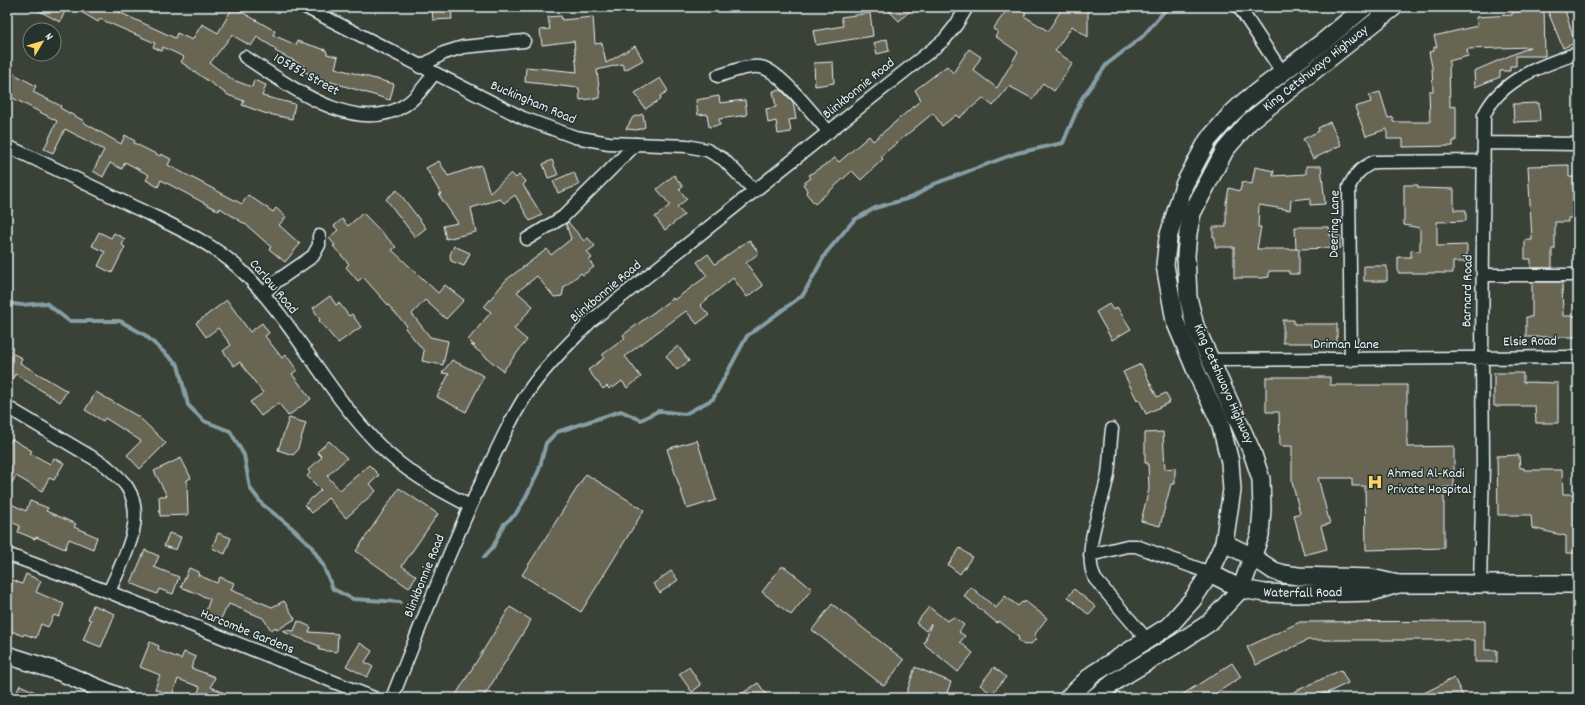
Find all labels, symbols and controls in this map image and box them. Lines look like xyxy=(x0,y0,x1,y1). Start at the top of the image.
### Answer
street label: King Cetshwayo Highway xyxy=(1259,21,1373,117)
north arrow xyxy=(22,22,62,62)
text: N xyxy=(40,30,57,45)
street label: 105852 Street xyxy=(269,49,343,101)
street label: Blinkbonnie Road xyxy=(818,54,900,124)
street label: Buckingham Road xyxy=(487,76,579,130)
street label: Deering Lane xyxy=(1324,190,1346,258)
street label: Carlow Road xyxy=(244,255,302,319)
street label: Barnard Road xyxy=(1457,255,1479,327)
street label: Blinkbonnie Road xyxy=(566,256,646,328)
street label: King Cetshwayo Highway xyxy=(1188,321,1259,448)
street label: Elsie Road xyxy=(1503,332,1557,352)
street label: Driman Lane xyxy=(1313,335,1379,355)
place label: Ahmed Al-Kadi Private Hospital xyxy=(1387,464,1472,500)
hospital icon: Ahmed Al-Kadi Private Hospital xyxy=(1366,473,1384,491)
street label: Blinkbonnie Road xyxy=(399,531,451,621)
street label: Waterfall Road xyxy=(1263,583,1342,604)
street label: Harcombe Gardens xyxy=(197,604,297,660)

